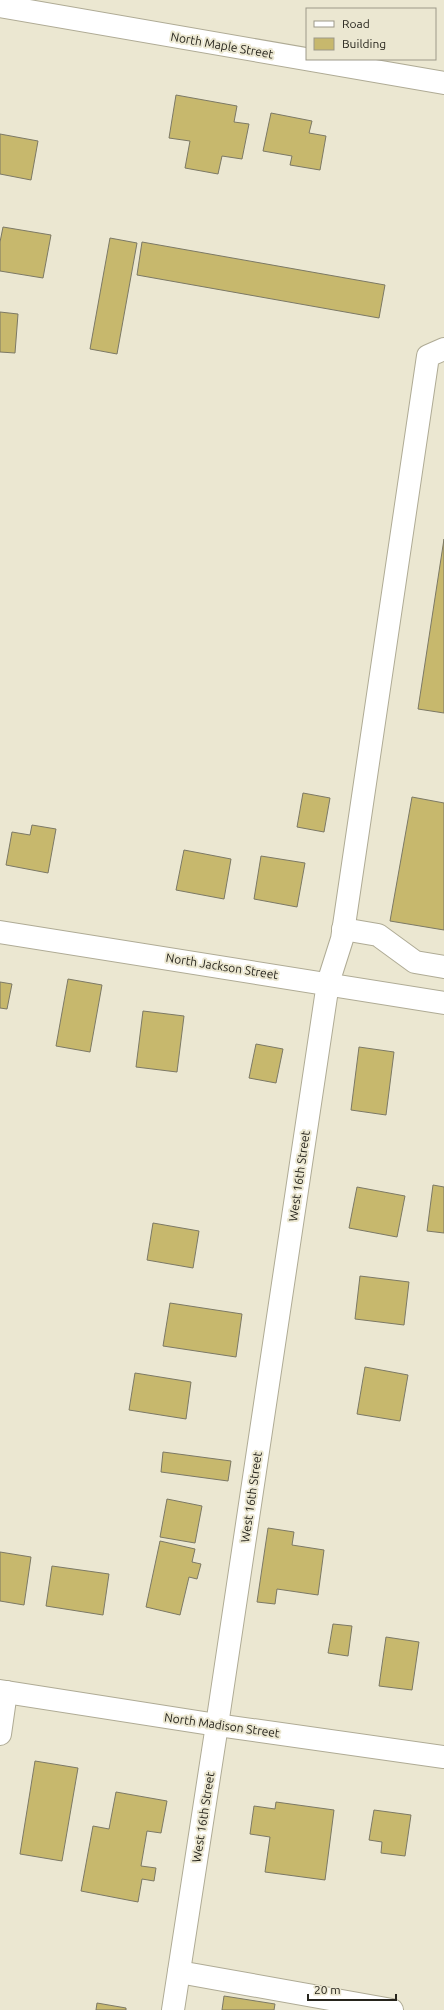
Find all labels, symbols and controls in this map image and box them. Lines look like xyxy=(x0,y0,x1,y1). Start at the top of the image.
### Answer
legend xyxy=(306,8,436,60)
text: Road xyxy=(342,17,370,30)
street label: North Maple Street xyxy=(170,30,275,60)
text: Building xyxy=(342,37,386,50)
street label: North Jackson Street xyxy=(165,951,279,981)
street label: West 16th Street xyxy=(286,1129,312,1222)
street label: West 16th Street xyxy=(238,1450,264,1543)
street label: North Madison Street xyxy=(163,1710,281,1740)
street label: West 16th Street xyxy=(189,1770,217,1863)
scale bar xyxy=(308,1976,396,2002)
text: 20 m xyxy=(314,1983,341,1996)

